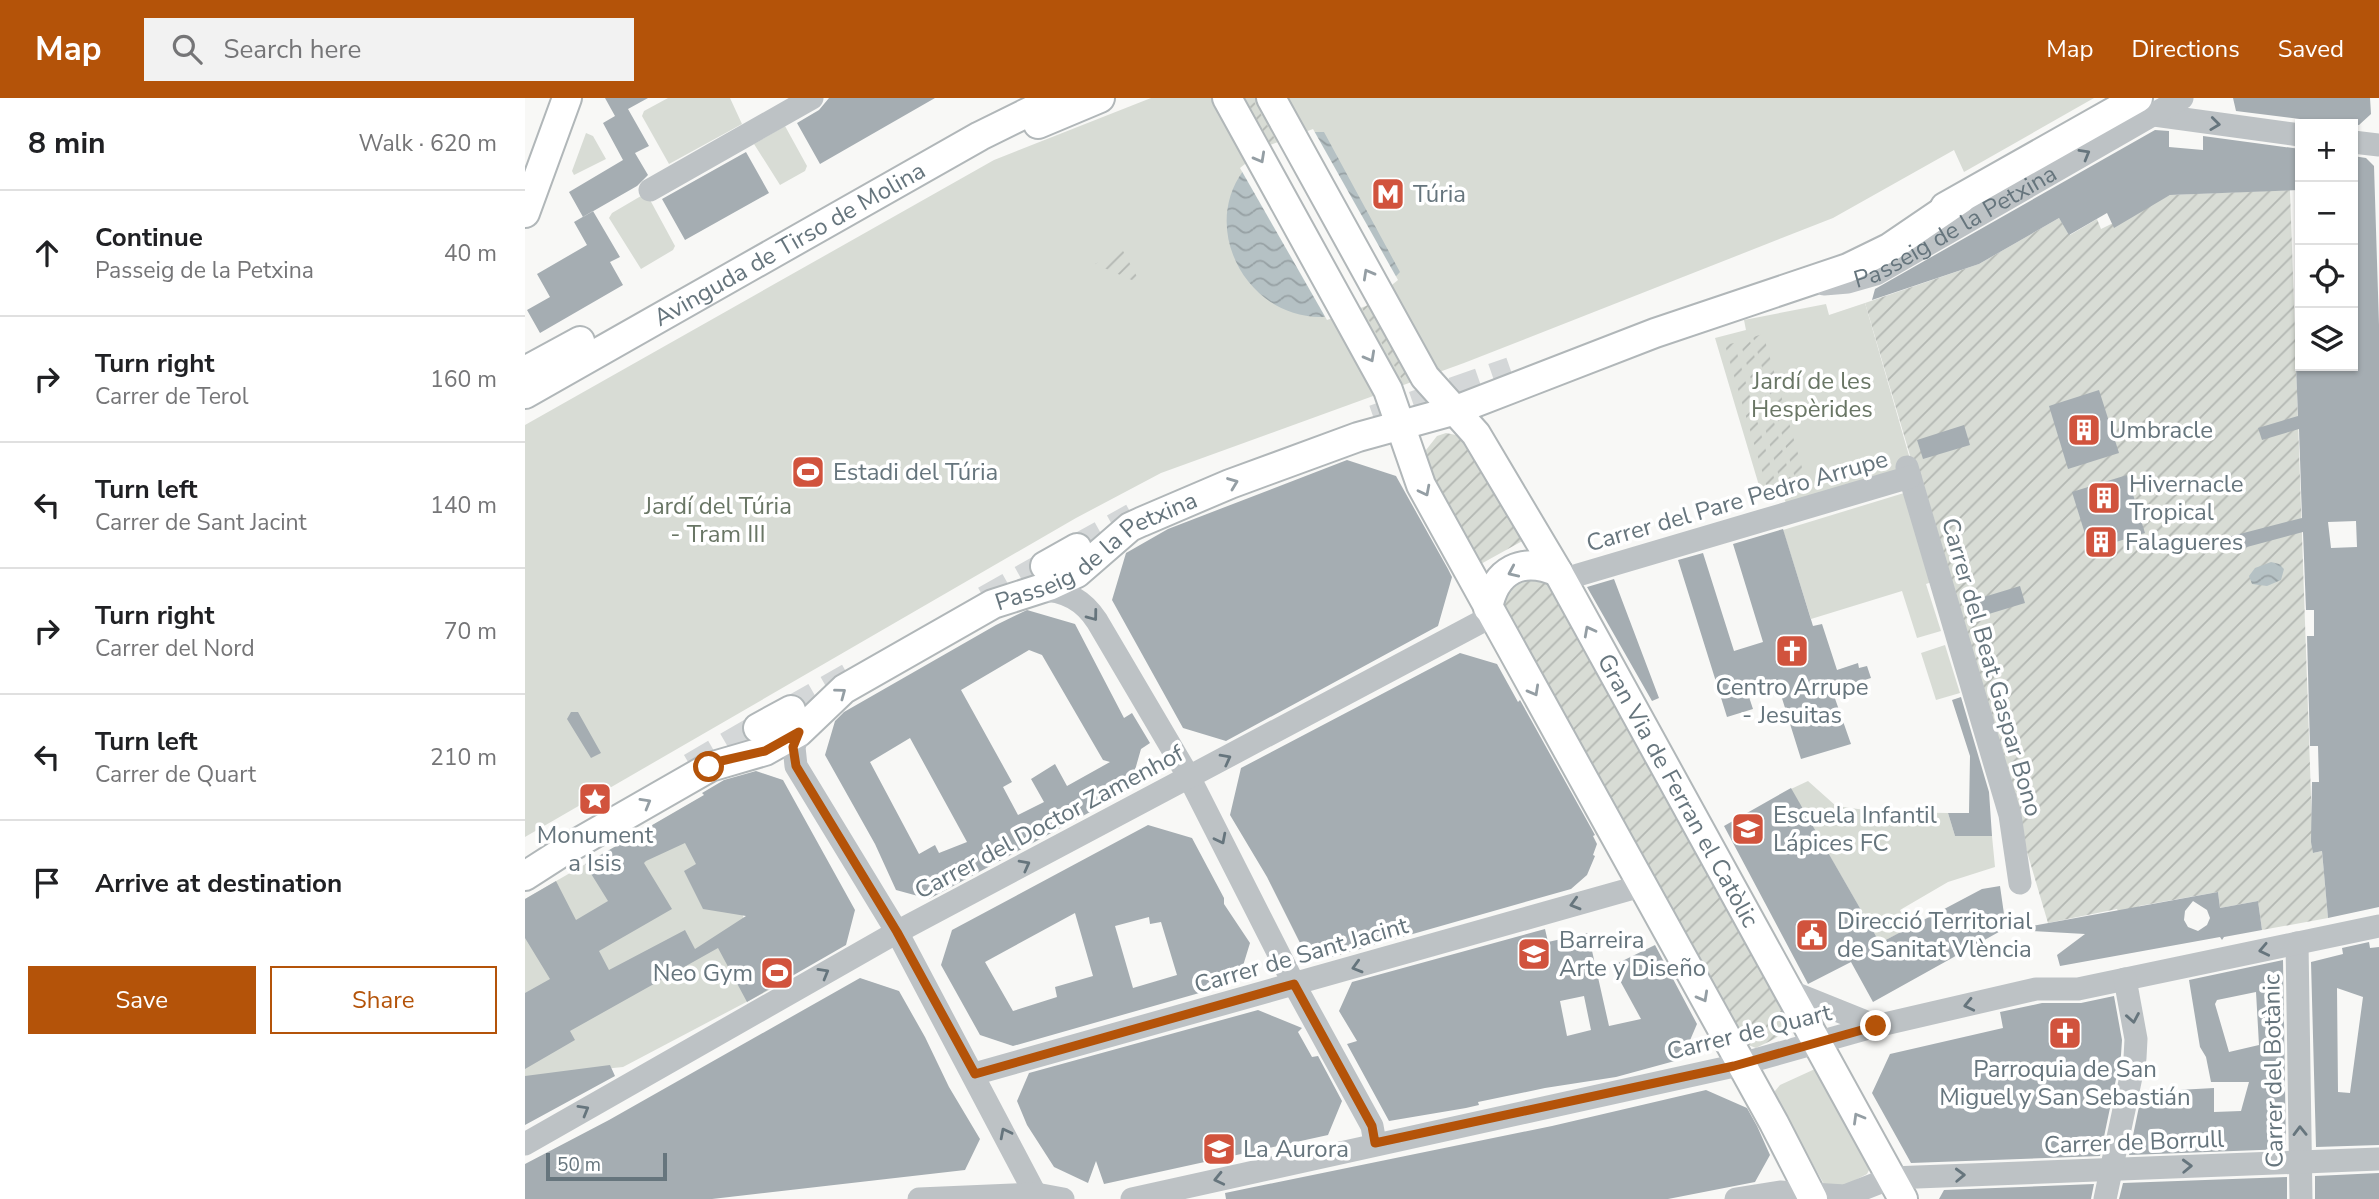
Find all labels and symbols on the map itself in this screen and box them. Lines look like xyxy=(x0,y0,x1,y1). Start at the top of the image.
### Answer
one-way arrow xyxy=(2209,116,2221,131)
one-way arrow xyxy=(2077,149,2090,162)
one-way arrow xyxy=(1252,150,1265,163)
street label: Avinguda de Tirso de Molina xyxy=(648,154,931,334)
street label: Passeig de la Petxina xyxy=(1850,157,2063,296)
metro station icon: Túria xyxy=(1369,175,1407,213)
place label: Túria xyxy=(1413,178,1466,210)
one-way arrow xyxy=(1363,269,1376,281)
one-way arrow xyxy=(1362,349,1375,362)
park label: Jardí de les Hespèrides xyxy=(1751,365,1873,425)
building icon: Umbracle xyxy=(2065,411,2103,449)
place label: Umbracle xyxy=(2109,414,2213,446)
street label: Carrer del Pare Pedro Arrupe xyxy=(1583,443,1891,559)
sports icon: Estadi del Túria xyxy=(789,453,827,491)
place label: Estadi del Túria xyxy=(833,456,998,488)
place label: Hivernacle Tropical xyxy=(2129,468,2244,528)
one-way arrow xyxy=(1226,478,1238,492)
building icon: Hivernacle Tropical xyxy=(2085,479,2123,517)
street label: Passeig de la Petxina xyxy=(991,484,1202,618)
one-way arrow xyxy=(1416,484,1430,496)
park label: Jardí del Túria - Tram III xyxy=(643,490,792,550)
street label: Carrer del Beat Gaspar Bono xyxy=(1934,514,2050,820)
building icon: Falagueres xyxy=(2082,523,2120,561)
place label: Falagueres xyxy=(2125,526,2243,558)
one-way arrow xyxy=(1508,564,1520,578)
one-way arrow xyxy=(1084,608,1097,621)
one-way arrow xyxy=(1584,626,1598,638)
church icon: Centro Arrupe - Jesuitas xyxy=(1773,632,1811,670)
street label: Gran Via de Ferran el Catòlic xyxy=(1590,648,1766,933)
place label: Centro Arrupe - Jesuitas xyxy=(1716,671,1868,731)
one-way arrow xyxy=(1526,684,1539,696)
one-way arrow xyxy=(833,689,846,701)
street label: Carrer del Doctor Zamenhof xyxy=(909,737,1190,907)
route start xyxy=(693,751,724,782)
one-way arrow xyxy=(1219,754,1231,767)
place icon: Monument a Isis xyxy=(576,780,614,818)
one-way arrow xyxy=(639,798,652,811)
place label: Escuela Infantil Lápices FC xyxy=(1773,799,1937,859)
school or university icon: Escuela Infantil Lápices FC xyxy=(1729,810,1767,848)
place label: Monument a Isis xyxy=(537,819,654,879)
one-way arrow xyxy=(1212,832,1226,845)
one-way arrow xyxy=(1017,860,1030,873)
one-way arrow xyxy=(1570,896,1582,911)
place label: Direcció Territorial de Sanitat Vlència xyxy=(1837,905,2032,965)
street label: Carrer de Sant Jacint xyxy=(1190,909,1412,1001)
public building icon: Direcció Territorial de Sanitat Vlència xyxy=(1793,916,1831,954)
place label: Barreira Arte y Diseño xyxy=(1559,924,1706,984)
school or university icon: Barreira Arte y Diseño xyxy=(1515,935,1553,973)
one-way arrow xyxy=(2258,941,2270,956)
sports icon: Neo Gym xyxy=(758,954,796,992)
place label: Neo Gym xyxy=(653,957,753,989)
one-way arrow xyxy=(1351,958,1363,973)
one-way arrow xyxy=(817,968,830,981)
street label: Carrer del Botànic xyxy=(2255,974,2291,1168)
one-way arrow xyxy=(1695,990,1708,1002)
street label: Carrer de Quart xyxy=(1664,996,1835,1068)
one-way arrow xyxy=(1963,996,1975,1011)
route end xyxy=(1860,1010,1891,1041)
one-way arrow xyxy=(2124,1012,2139,1024)
church icon: Parroquia de San Miguel y San Sebastián xyxy=(2046,1014,2084,1052)
place label: Parroquia de San Miguel y San Sebastián xyxy=(1939,1053,2191,1113)
one-way arrow xyxy=(577,1105,590,1118)
one-way arrow xyxy=(1853,1113,1866,1126)
street label: Carrer de Borrull xyxy=(2043,1123,2225,1161)
one-way arrow xyxy=(2292,1125,2308,1136)
one-way arrow xyxy=(1000,1128,1013,1140)
school or university icon: La Aurora xyxy=(1200,1130,1238,1168)
place label: La Aurora xyxy=(1243,1133,1349,1165)
scale bar xyxy=(546,1150,667,1182)
one-way arrow xyxy=(2182,1159,2193,1174)
one-way arrow xyxy=(1954,1167,1965,1182)
one-way arrow xyxy=(1214,1171,1226,1185)

